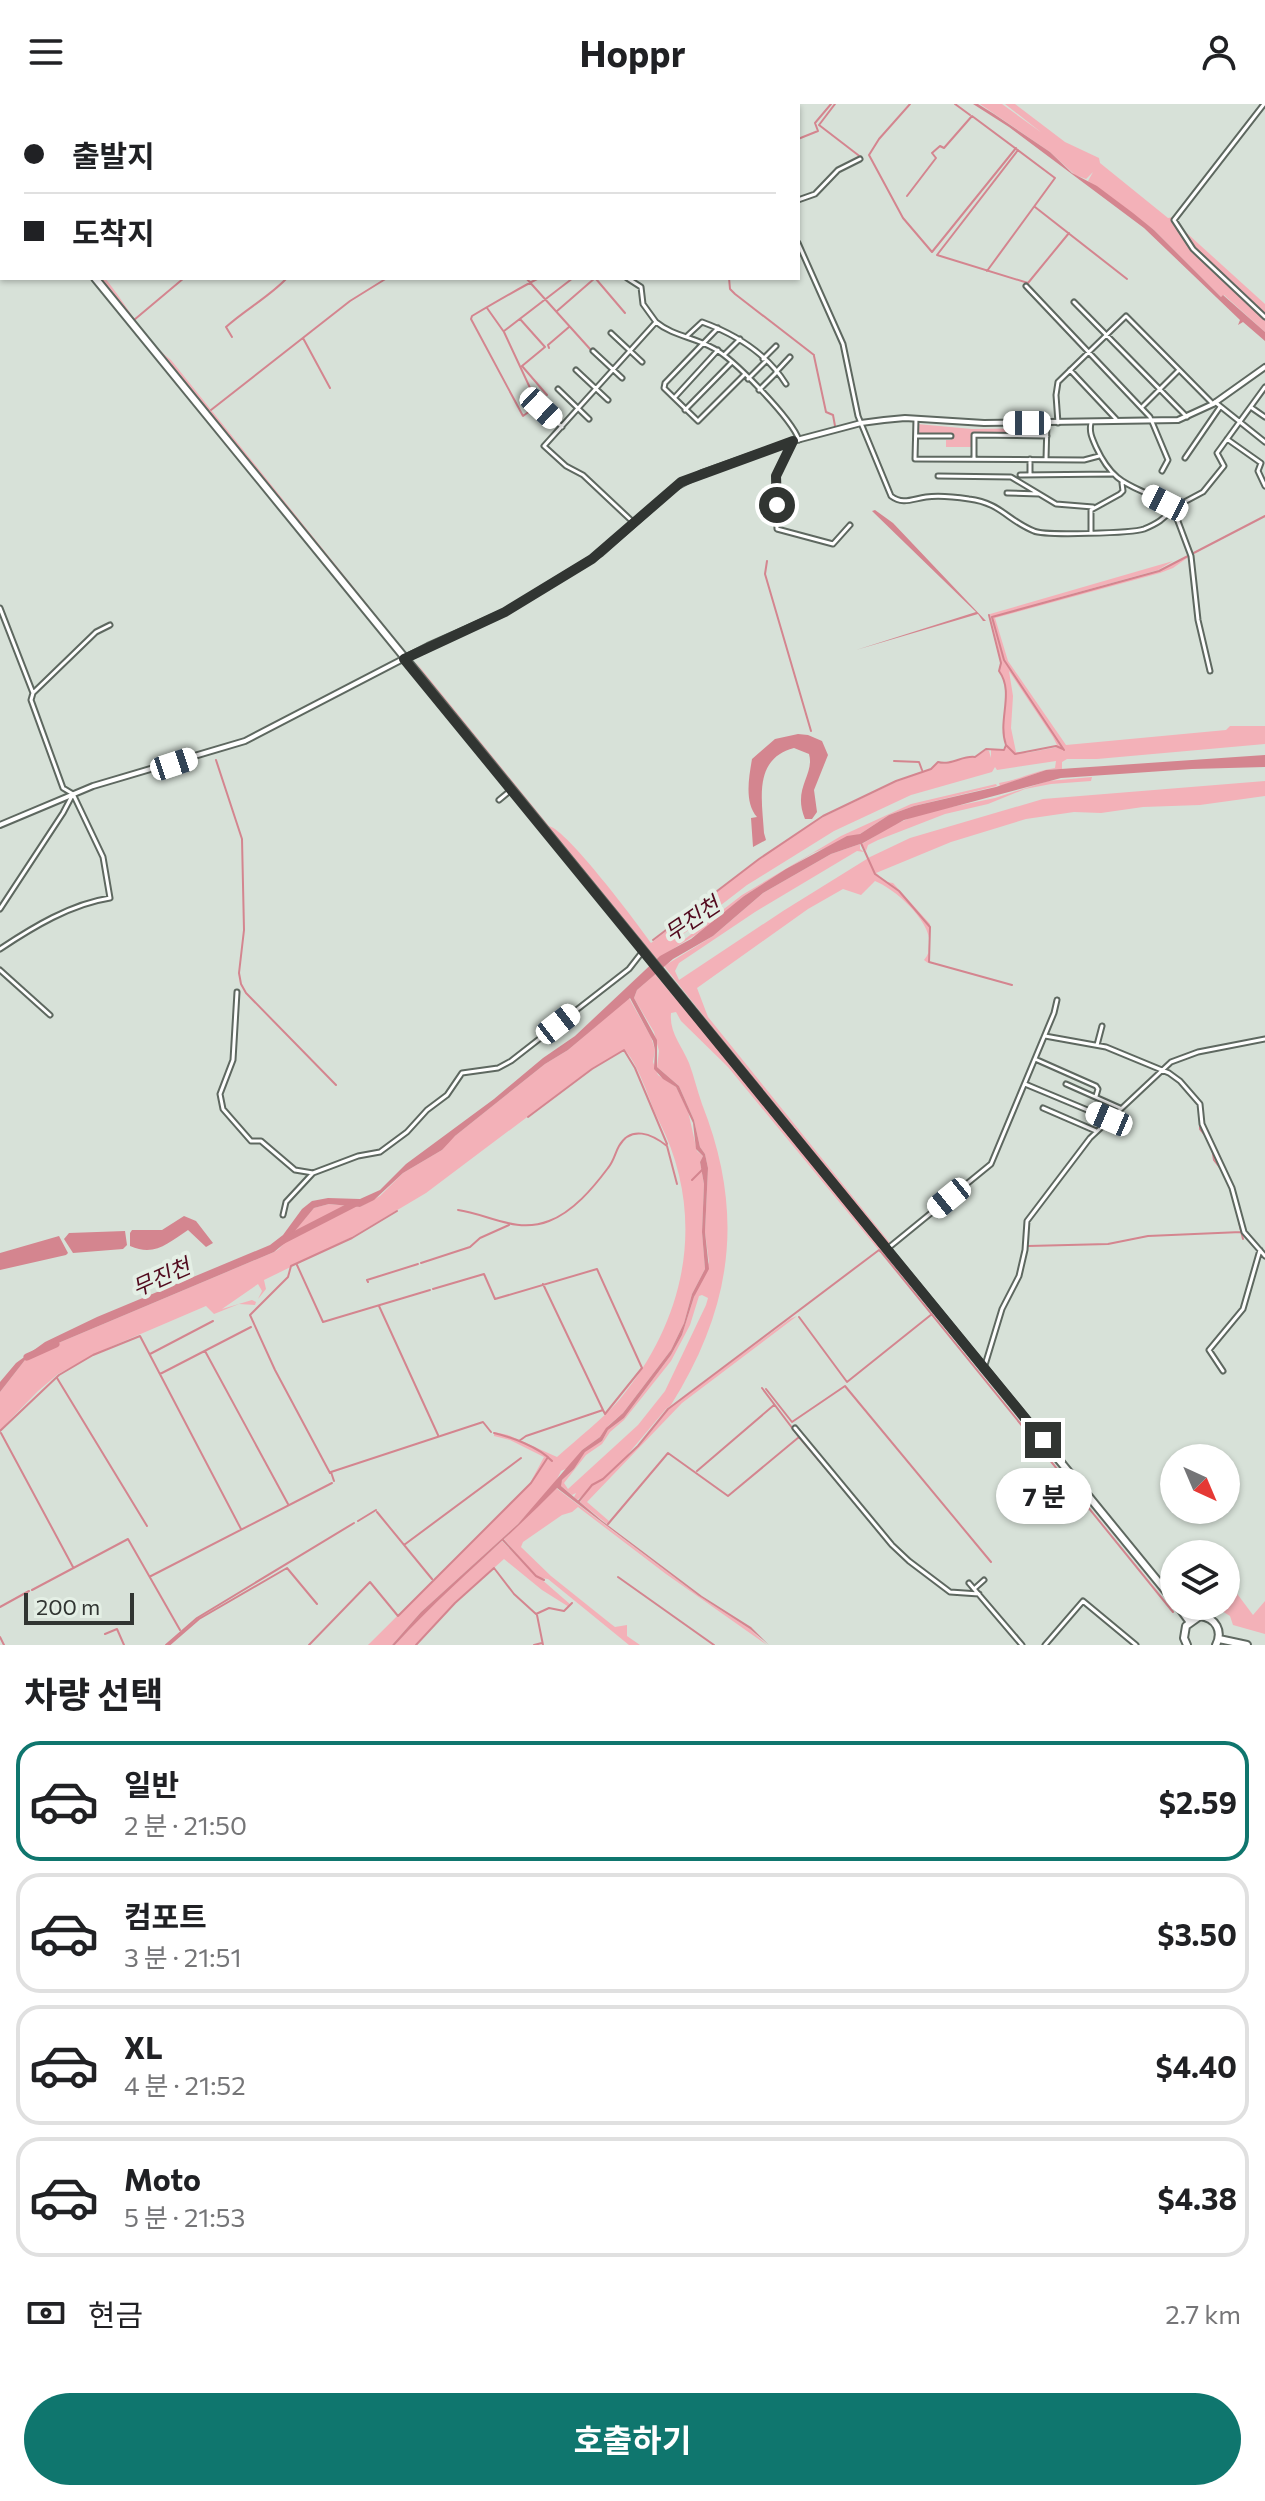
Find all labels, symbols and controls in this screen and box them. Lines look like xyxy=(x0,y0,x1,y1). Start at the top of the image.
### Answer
icon: menu xyxy=(24,30,68,74)
text: Hoppr xyxy=(580,30,685,74)
icon: person xyxy=(1197,30,1241,74)
text: 출발지 xyxy=(72,136,155,173)
text: 도착지 xyxy=(72,213,155,250)
car xyxy=(515,383,567,433)
car xyxy=(1003,411,1051,435)
car xyxy=(1138,481,1192,525)
route start xyxy=(759,487,795,523)
car xyxy=(147,745,201,783)
water label: 무진천 xyxy=(659,889,727,947)
car xyxy=(532,1000,584,1048)
car xyxy=(1082,1099,1136,1139)
car xyxy=(923,1174,975,1222)
water label: 무진천 xyxy=(128,1251,197,1301)
route end xyxy=(1025,1422,1061,1458)
north arrow xyxy=(1160,1444,1240,1524)
map controls xyxy=(1160,1444,1240,1620)
callout: 7 분 xyxy=(995,1468,1091,1524)
text: 7 분 xyxy=(1022,1480,1066,1511)
button: layers xyxy=(1160,1540,1240,1620)
scale bar xyxy=(24,1589,134,1625)
text: 200 m xyxy=(36,1593,100,1620)
text: 차량 선택 xyxy=(24,1671,163,1715)
icon: car xyxy=(28,1765,100,1837)
text: 일반 xyxy=(124,1765,179,1802)
text: $2.59 xyxy=(1159,1783,1237,1820)
text: 2 분 · 21:50 xyxy=(124,1809,247,1840)
icon: car xyxy=(28,1897,100,1969)
text: 컴포트 xyxy=(124,1897,207,1934)
text: $3.50 xyxy=(1157,1915,1237,1952)
text: 3 분 · 21:51 xyxy=(124,1941,242,1972)
text: XL xyxy=(124,2028,163,2065)
icon: car xyxy=(28,2029,100,2101)
text: $4.40 xyxy=(1155,2047,1237,2084)
text: 4 분 · 21:52 xyxy=(124,2069,246,2100)
text: Moto xyxy=(124,2160,201,2197)
icon: car xyxy=(28,2161,100,2233)
text: $4.38 xyxy=(1158,2179,1237,2216)
text: 5 분 · 21:53 xyxy=(124,2201,245,2232)
icon: cash xyxy=(24,2291,68,2335)
text: 현금 xyxy=(88,2295,143,2332)
text: 2.7 km xyxy=(1165,2298,1241,2329)
button: 호출하기 xyxy=(24,2393,1241,2485)

